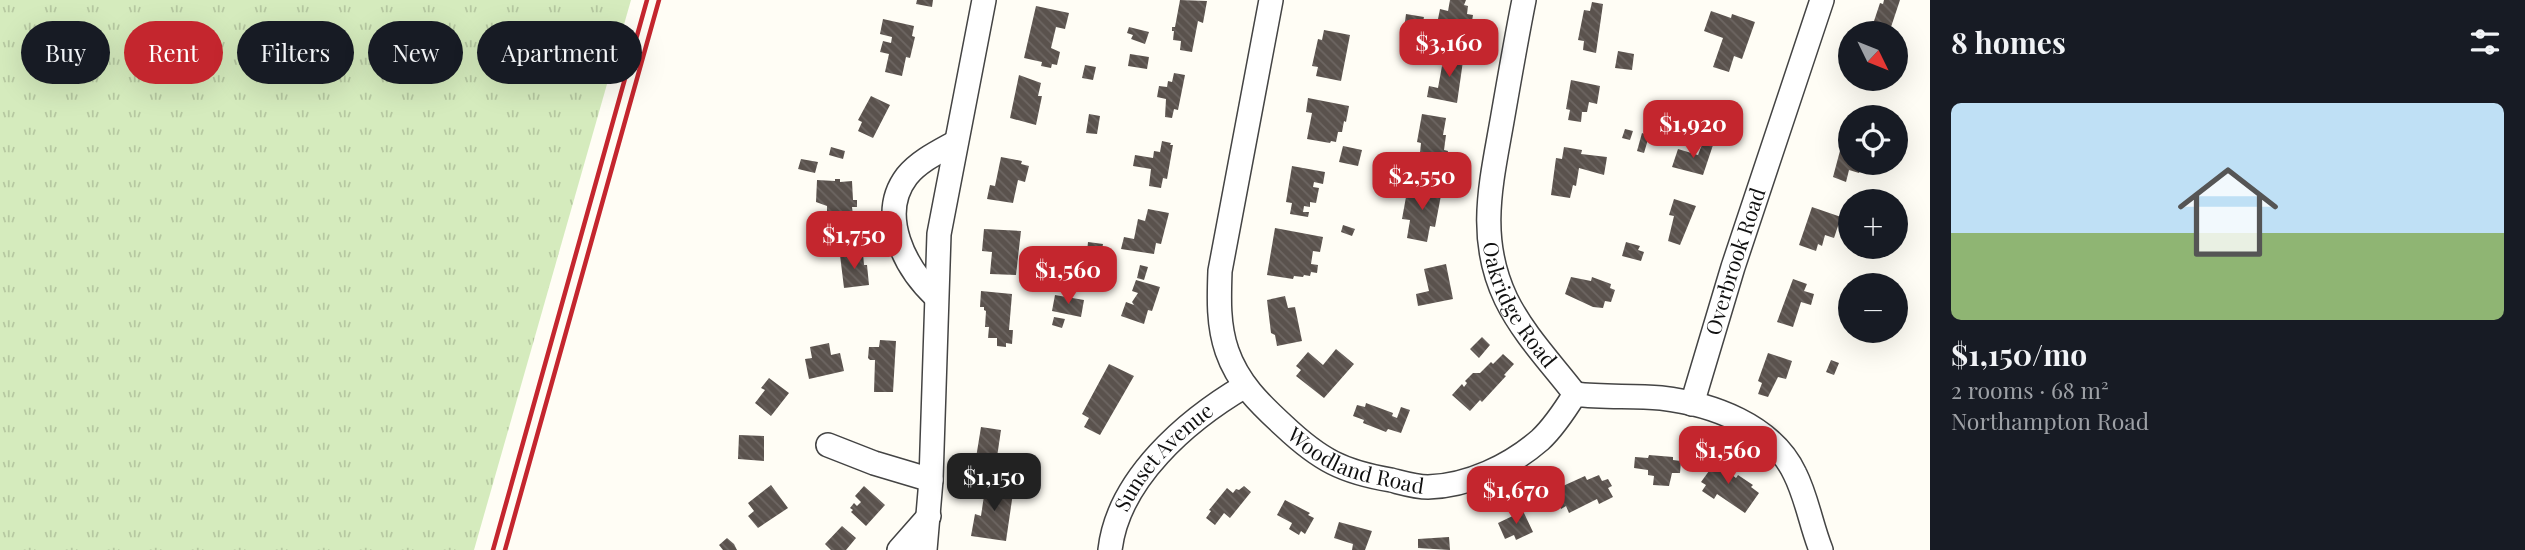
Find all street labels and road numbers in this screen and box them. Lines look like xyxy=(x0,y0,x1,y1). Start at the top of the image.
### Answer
street label: Overbrook Road xyxy=(1697,184,1770,338)
street label: Oakridge Road xyxy=(1478,240,1564,373)
street label: Sunset Avenue xyxy=(1106,396,1218,515)
street label: Woodland Road xyxy=(1282,419,1426,499)

